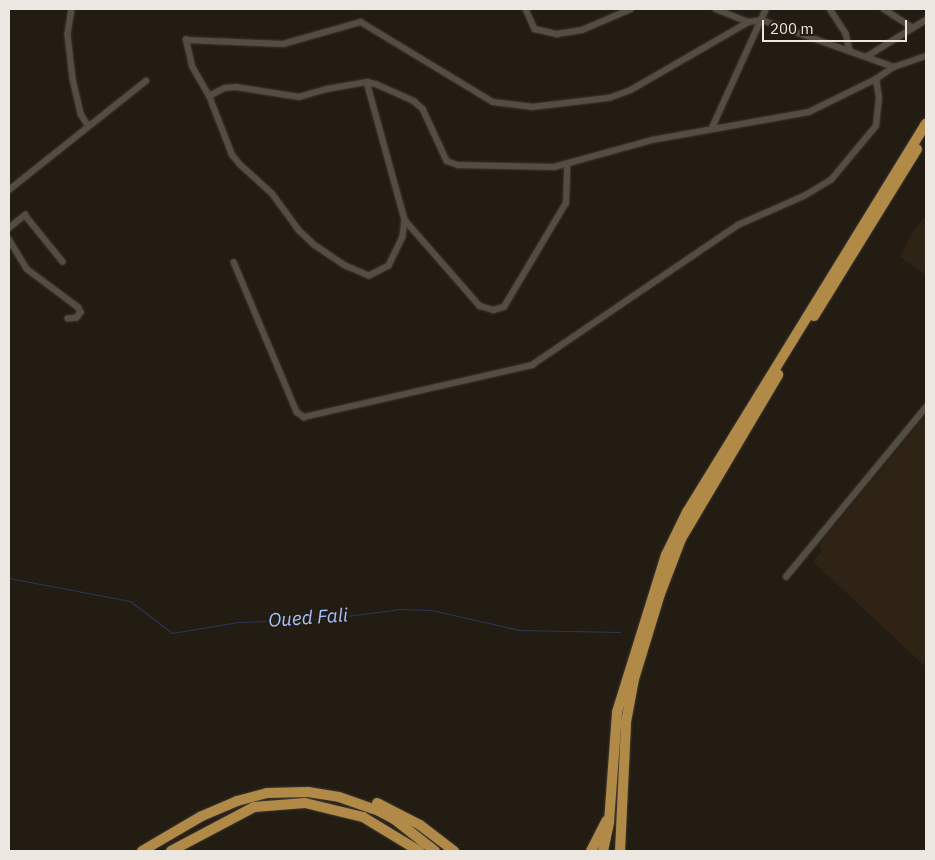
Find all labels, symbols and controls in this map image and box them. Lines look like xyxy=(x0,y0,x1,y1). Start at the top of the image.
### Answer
scale bar xyxy=(765,10,910,42)
text: 200 m xyxy=(770,19,814,38)
water label: Oued Fali xyxy=(267,604,349,632)

